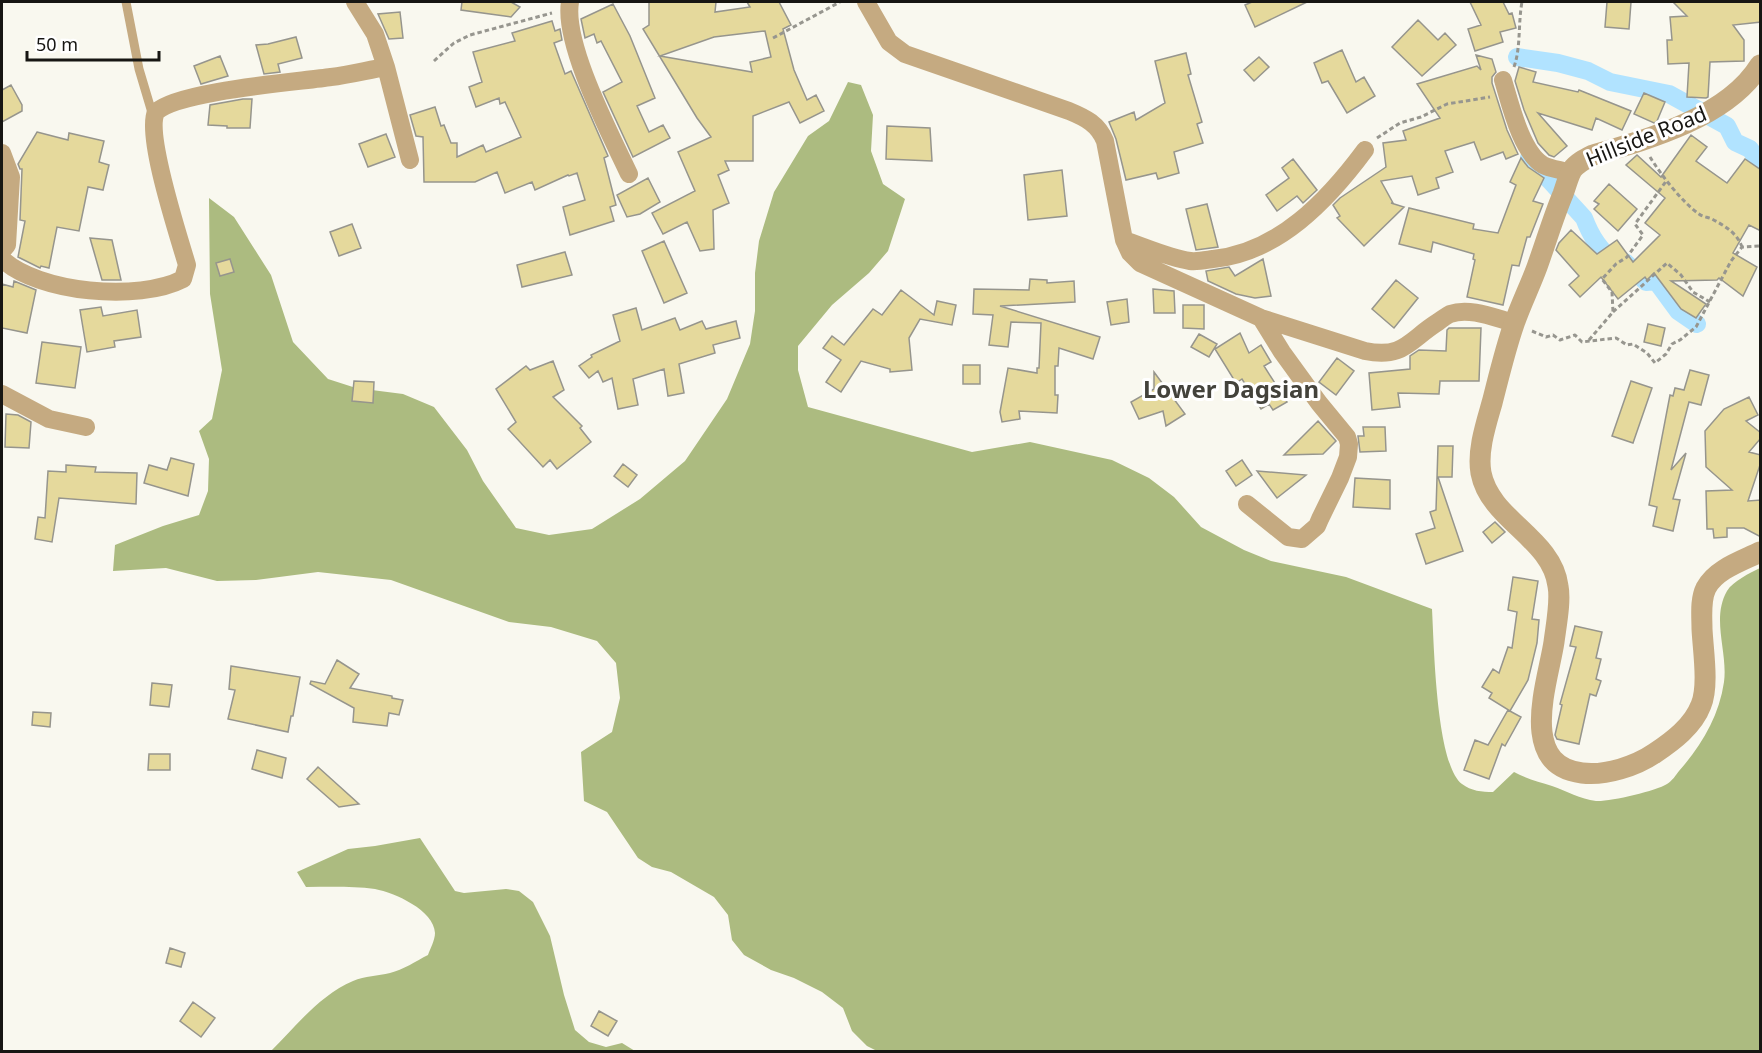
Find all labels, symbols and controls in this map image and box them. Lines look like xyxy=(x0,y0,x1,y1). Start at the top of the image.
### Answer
scale bar xyxy=(27,24,159,62)
text: 50 m xyxy=(36,32,78,56)
street label: Hillside Road xyxy=(1581,99,1711,173)
district label: Lower Dagsian xyxy=(1143,372,1319,405)

